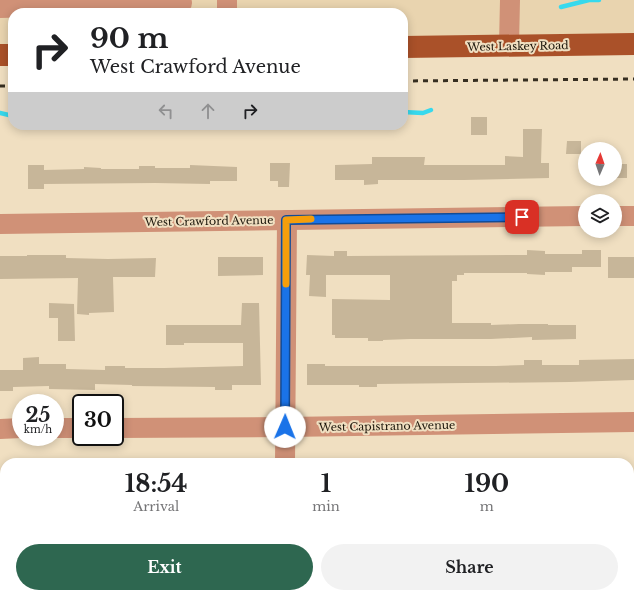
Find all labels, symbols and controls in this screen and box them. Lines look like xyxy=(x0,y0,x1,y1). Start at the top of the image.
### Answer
text: 90 m xyxy=(90,21,168,56)
icon: right xyxy=(24,24,76,76)
street label: West Laskey Road xyxy=(466,38,569,54)
text: West Crawford Avenue xyxy=(90,56,301,78)
icon: left xyxy=(155,100,177,122)
icon: ahead xyxy=(197,100,219,122)
icon: right xyxy=(239,100,261,122)
north arrow xyxy=(578,142,622,186)
map controls xyxy=(578,142,622,238)
button: layers xyxy=(578,194,622,238)
pin xyxy=(505,200,539,234)
icon: arrive xyxy=(511,206,533,228)
street label: West Crawford Avenue xyxy=(143,213,274,229)
speed limit sign: 30 xyxy=(72,394,124,446)
text: 25 xyxy=(26,403,50,427)
position arrow xyxy=(264,406,306,448)
street label: West Capistrano Avenue xyxy=(318,418,455,434)
text: km/h xyxy=(24,423,52,436)
text: 18:54 xyxy=(125,469,188,498)
text: 1 xyxy=(321,469,331,498)
text: 190 xyxy=(464,469,509,498)
text: Arrival xyxy=(133,498,179,515)
text: min xyxy=(312,498,340,515)
text: m xyxy=(480,498,494,515)
button: Exit xyxy=(16,544,313,590)
button: Share xyxy=(321,544,618,590)

